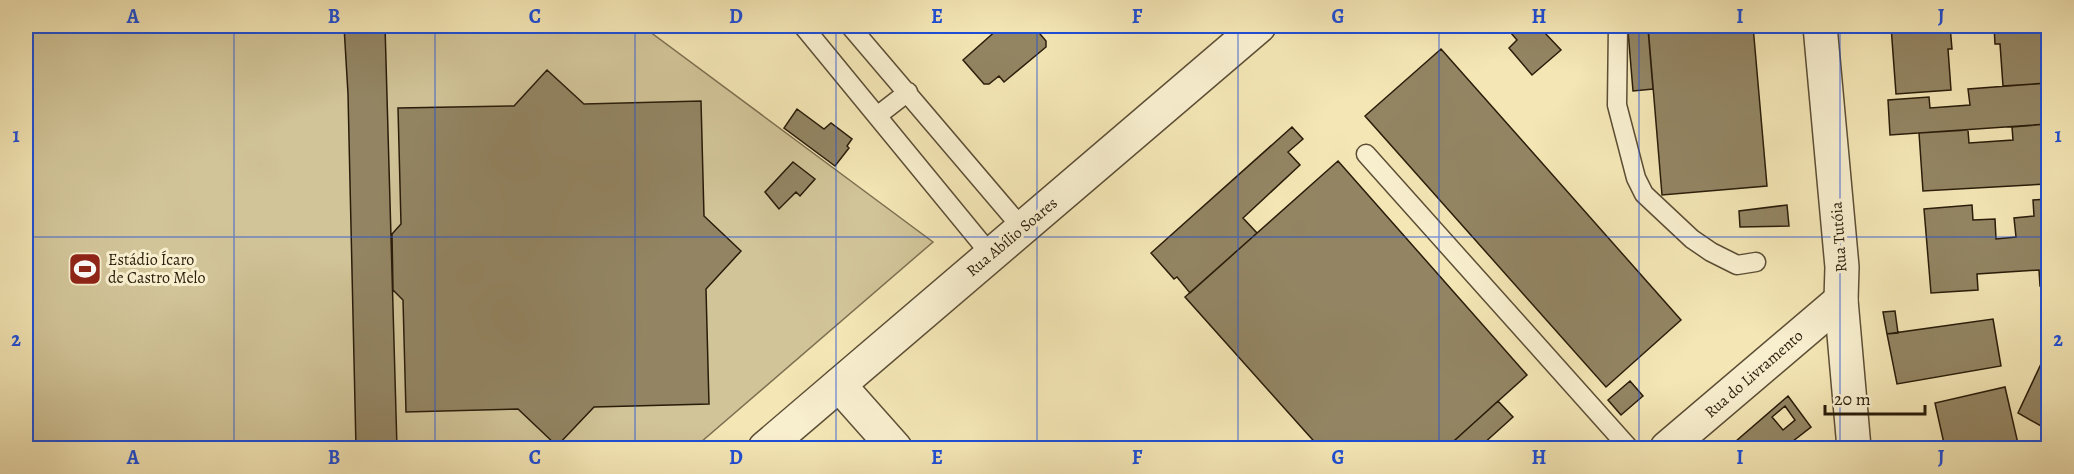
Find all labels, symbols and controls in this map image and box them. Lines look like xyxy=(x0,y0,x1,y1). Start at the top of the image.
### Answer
text: A xyxy=(126,3,140,30)
text: B xyxy=(328,3,340,30)
text: C xyxy=(529,3,541,30)
text: D xyxy=(729,3,743,30)
text: E xyxy=(931,3,943,30)
text: F xyxy=(1132,3,1143,30)
text: G xyxy=(1331,3,1345,30)
text: H xyxy=(1532,3,1547,30)
text: I xyxy=(1736,3,1744,30)
text: J xyxy=(1938,3,1945,30)
text: 1 xyxy=(12,122,20,149)
text: 1 xyxy=(2054,122,2062,149)
street label: Rua Abílio Soares xyxy=(962,192,1062,282)
street label: Rua Tutóia xyxy=(1826,200,1852,273)
place label: Estádio Ícaro de Castro Melo xyxy=(108,249,206,289)
sports icon: Estádio Ícaro de Castro Melo xyxy=(67,251,103,287)
street label: Rua do Livramento xyxy=(1700,325,1808,423)
text: 2 xyxy=(11,326,21,353)
text: 2 xyxy=(2053,326,2063,353)
scale bar xyxy=(1825,378,1926,416)
text: 20 m xyxy=(1834,387,1871,411)
text: A xyxy=(126,444,140,471)
text: B xyxy=(328,444,340,471)
text: C xyxy=(529,444,541,471)
text: D xyxy=(729,444,743,471)
text: E xyxy=(931,444,943,471)
text: F xyxy=(1132,444,1143,471)
text: G xyxy=(1331,444,1345,471)
text: H xyxy=(1532,444,1547,471)
text: I xyxy=(1736,444,1744,471)
text: J xyxy=(1938,444,1945,471)

